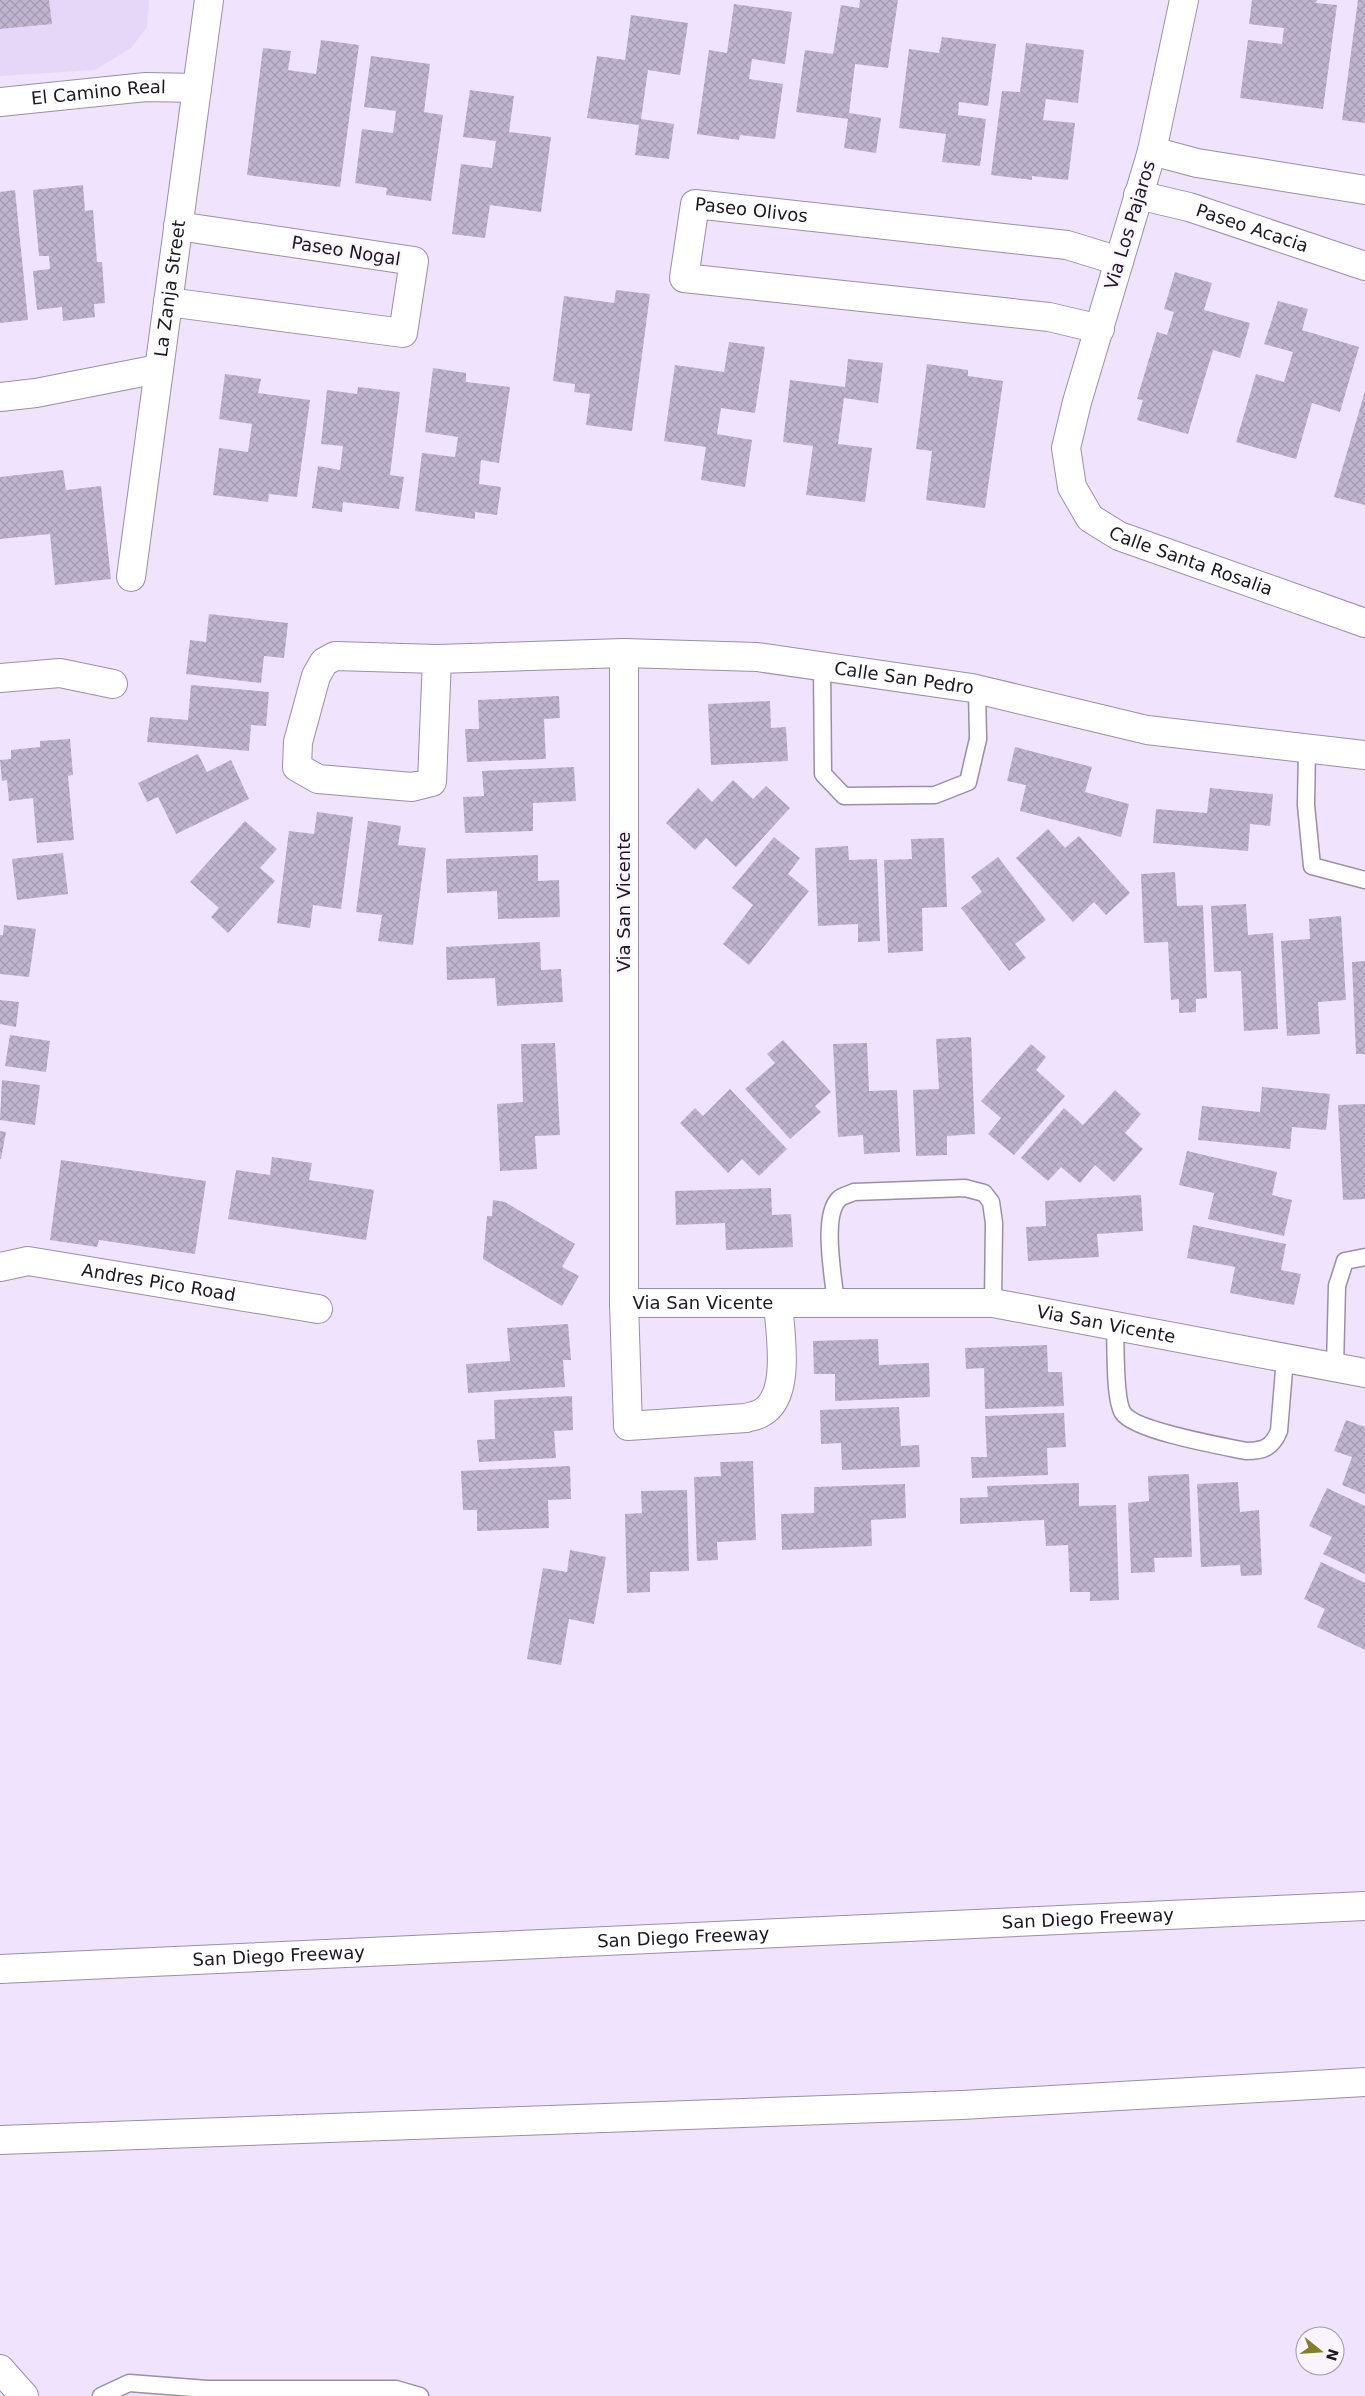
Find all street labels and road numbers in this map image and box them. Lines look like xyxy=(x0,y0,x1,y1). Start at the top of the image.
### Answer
street label: El Camino Real xyxy=(30,76,166,109)
street label: Via Los Pajaros xyxy=(1100,158,1159,292)
street label: Paseo Olivos xyxy=(694,193,809,226)
street label: Paseo Acacia xyxy=(1193,199,1311,256)
street label: La Zanja Street xyxy=(150,219,189,358)
street label: Paseo Nogal xyxy=(290,232,402,269)
street label: Calle Santa Rosalia xyxy=(1105,521,1276,599)
street label: Calle San Pedro xyxy=(833,657,975,698)
street label: Via San Vicente xyxy=(613,832,634,972)
street label: Andres Pico Road xyxy=(80,1259,237,1305)
street label: Via San Vicente xyxy=(633,1292,773,1313)
street label: Via San Vicente xyxy=(1035,1300,1177,1347)
street label: San Diego Freeway xyxy=(1001,1904,1175,1933)
street label: San Diego Freeway xyxy=(597,1922,770,1951)
street label: San Diego Freeway xyxy=(192,1941,366,1970)

